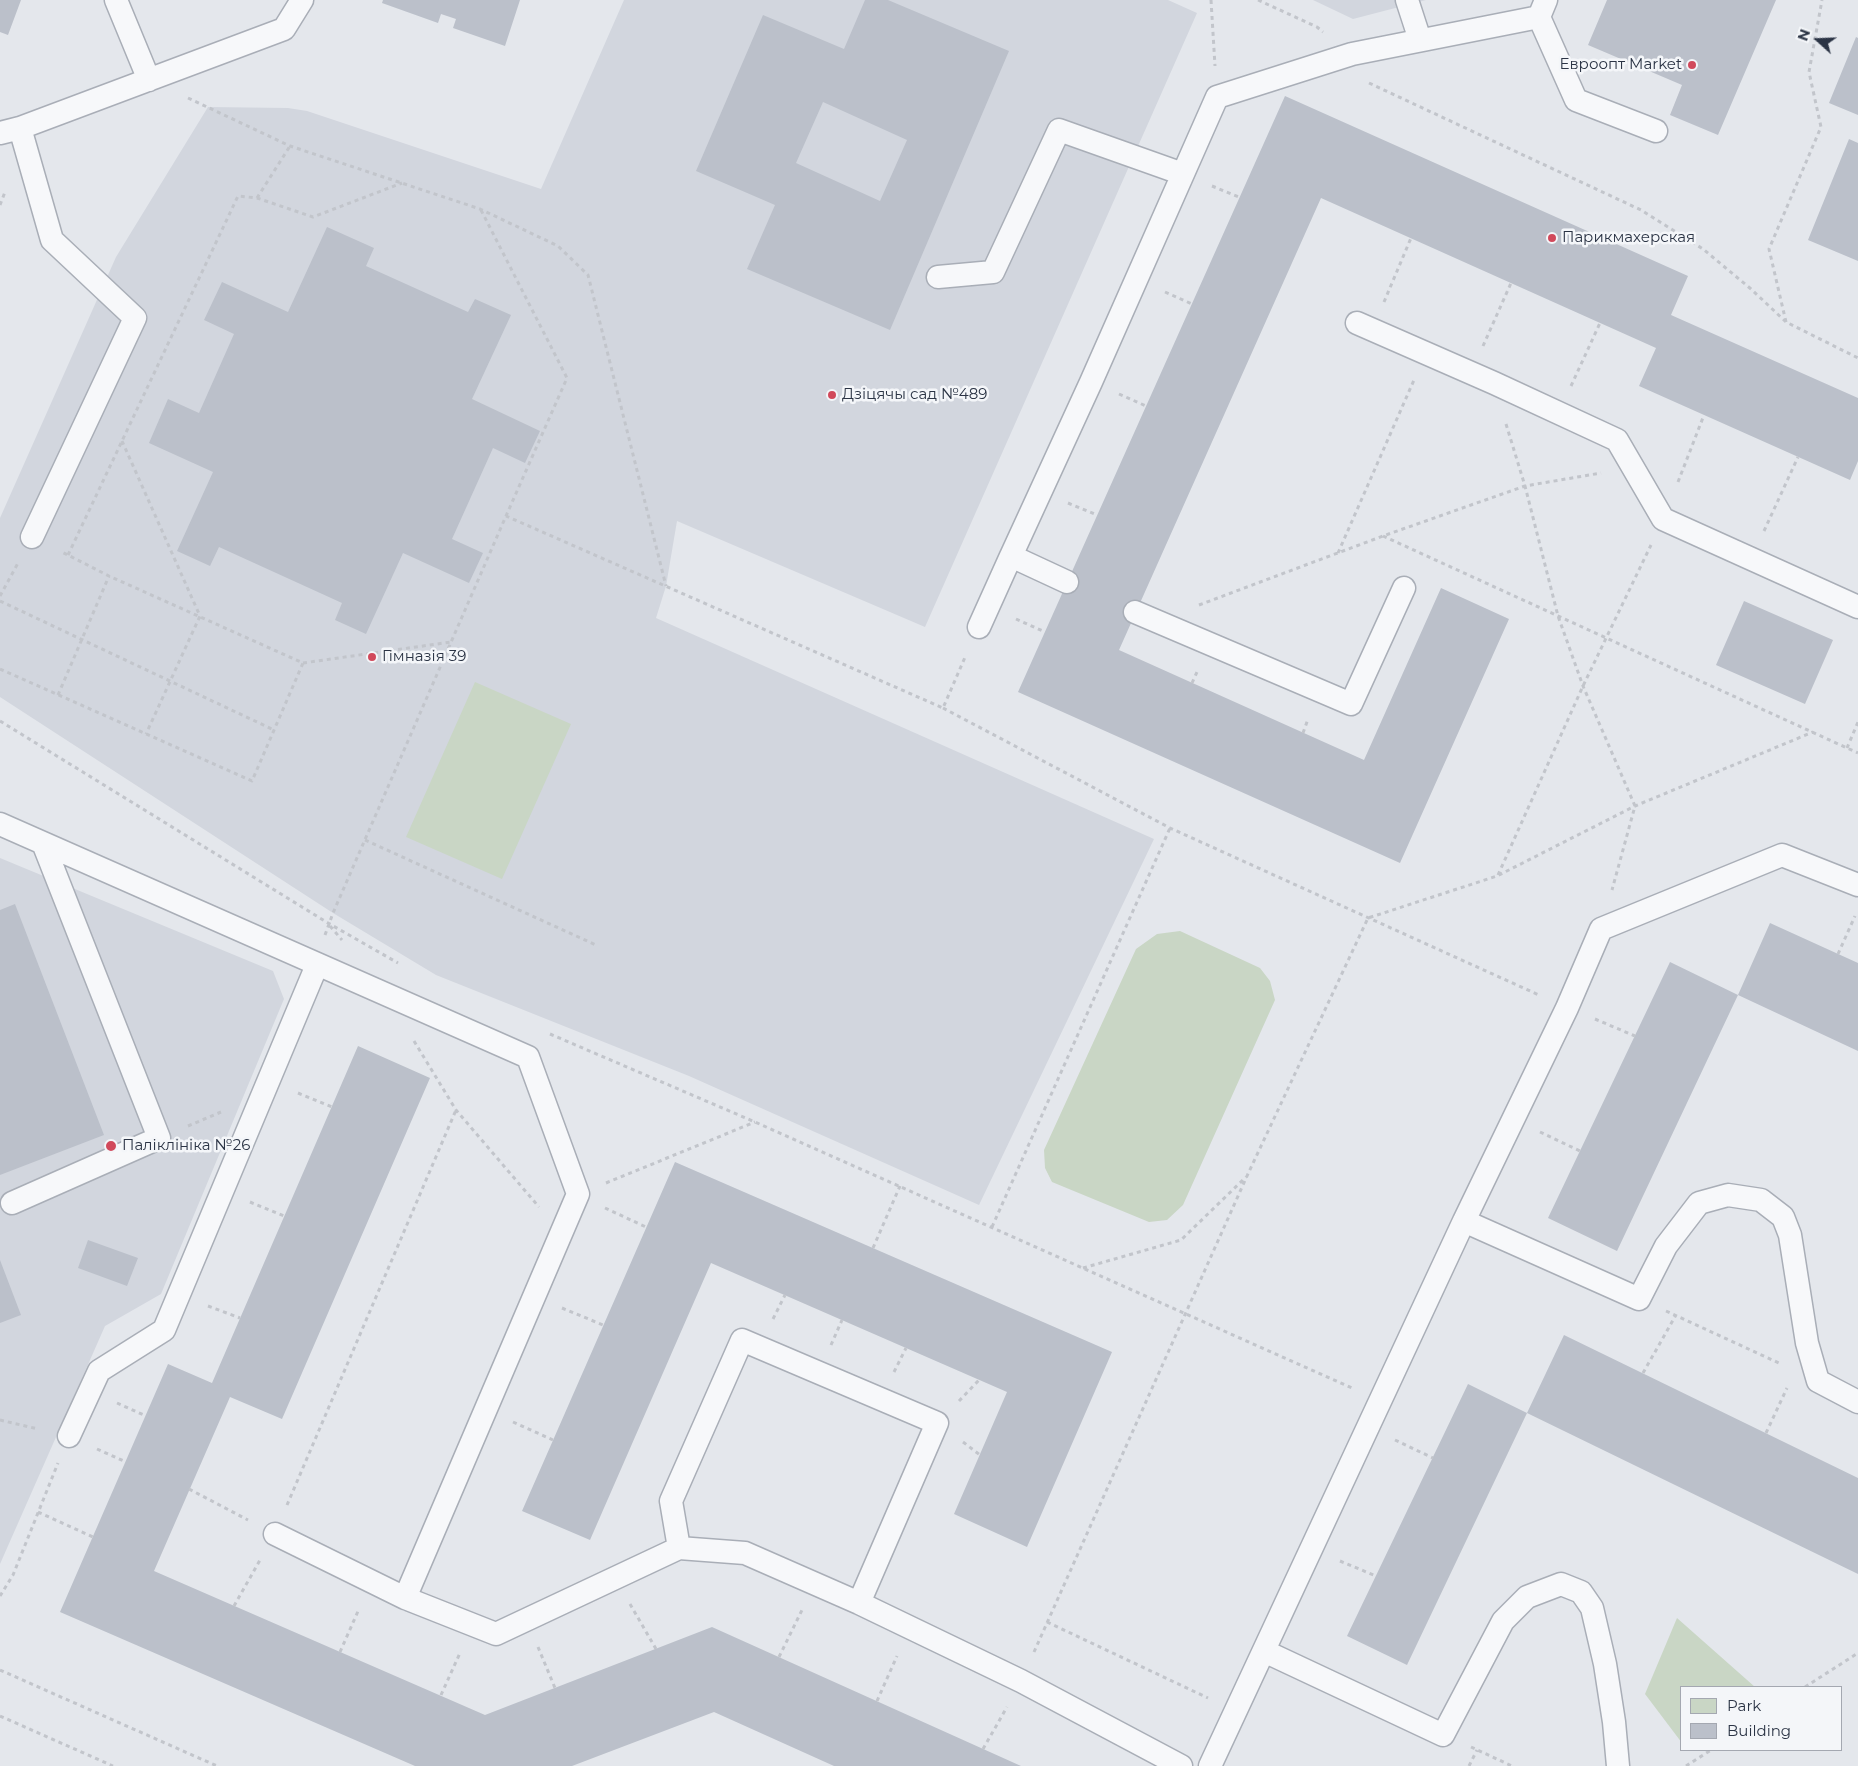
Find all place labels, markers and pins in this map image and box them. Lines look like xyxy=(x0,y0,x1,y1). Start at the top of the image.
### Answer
place label: Евроопт Market xyxy=(1560,56,1682,74)
marker: Евроопт Market xyxy=(1686,59,1698,71)
place label: Парикмахерская xyxy=(1562,229,1695,247)
marker: Парикмахерская xyxy=(1546,232,1558,244)
place label: Дзіцячы сад №489 xyxy=(842,386,988,404)
marker: Дзіцячы сад №489 xyxy=(826,389,838,401)
place label: Гімназія 39 xyxy=(382,648,466,666)
marker: Гімназія 39 xyxy=(366,651,378,663)
place label: Паліклініка №26 xyxy=(122,1137,250,1155)
marker: Паліклініка №26 xyxy=(104,1139,118,1153)

